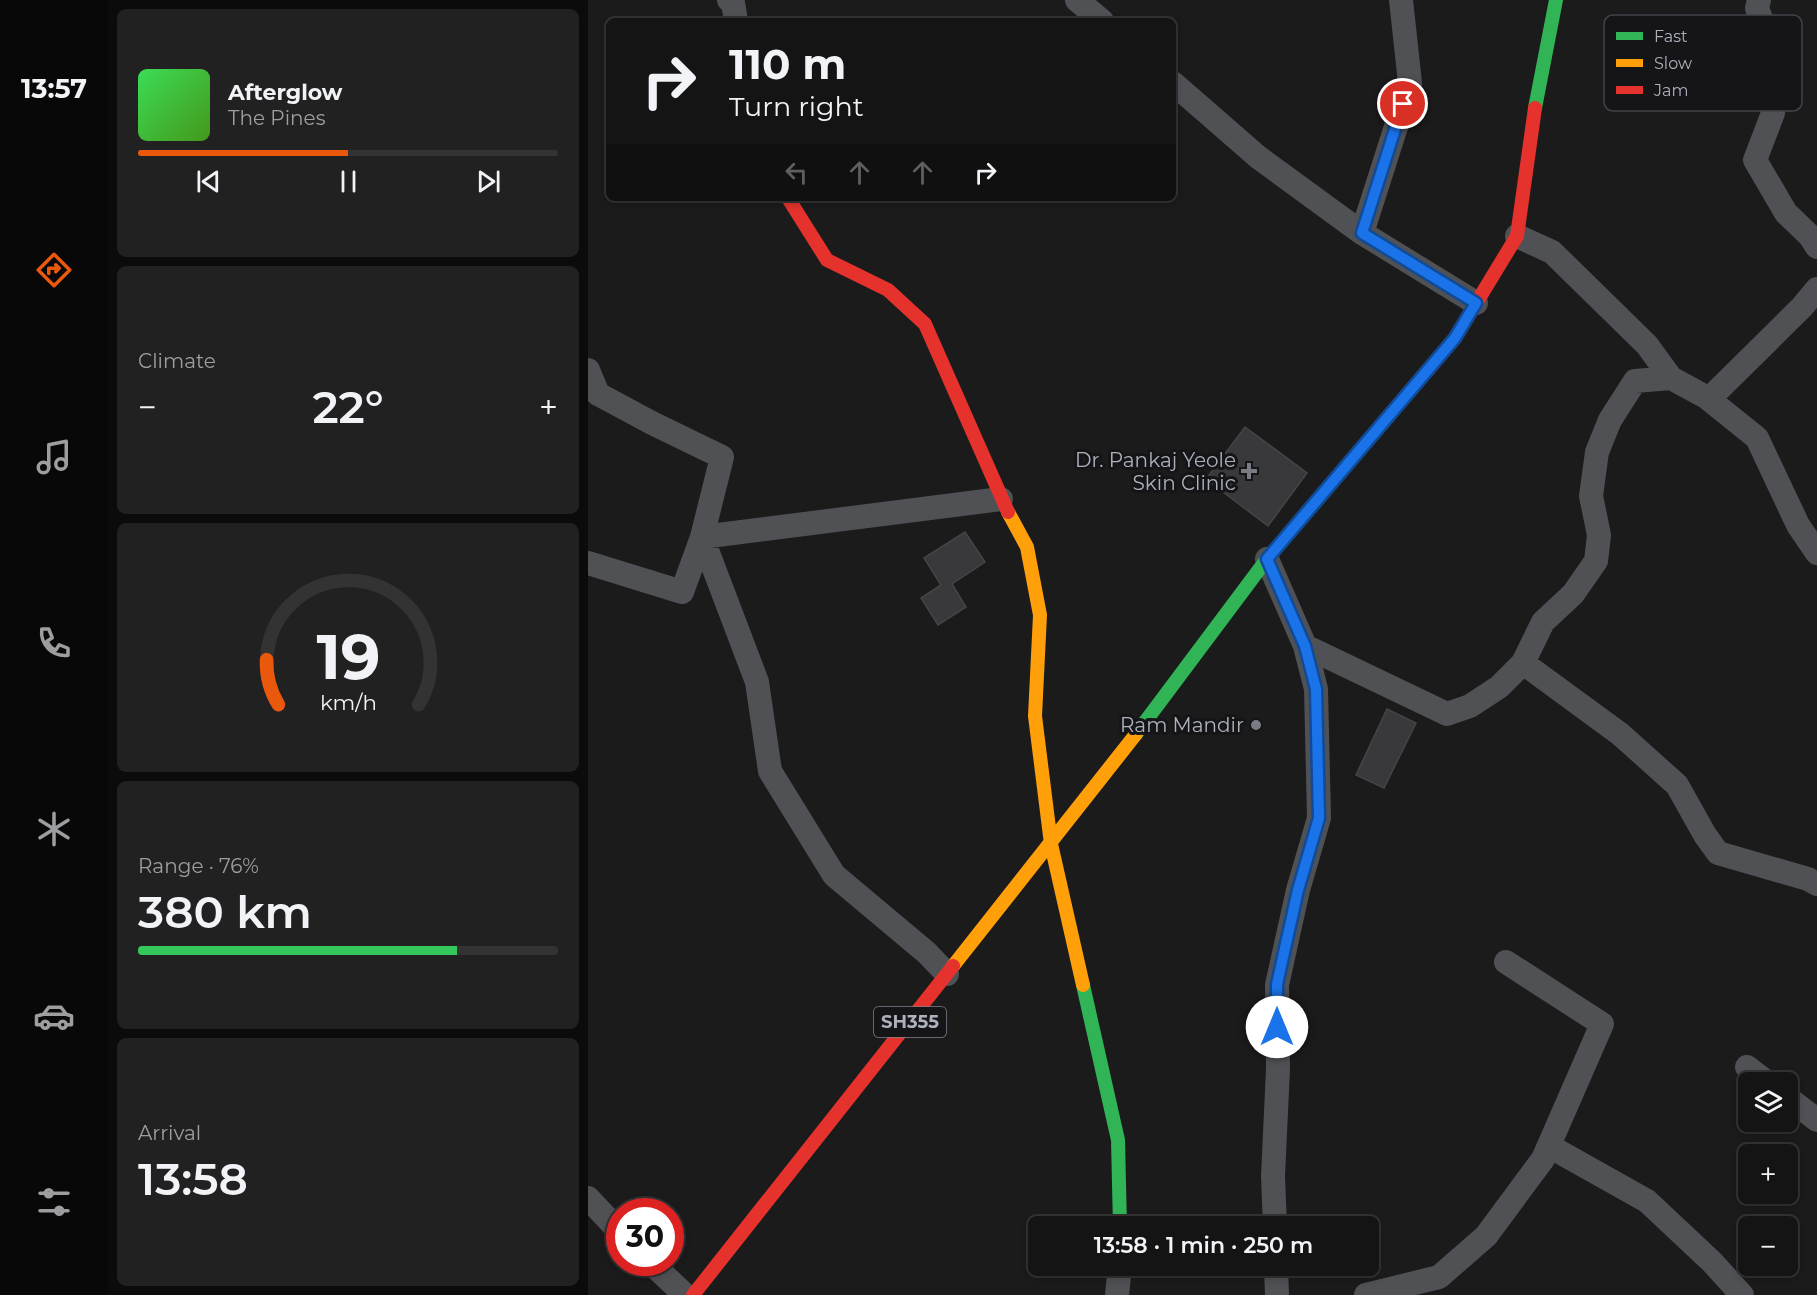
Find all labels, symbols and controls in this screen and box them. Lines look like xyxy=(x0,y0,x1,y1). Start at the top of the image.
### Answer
legend xyxy=(1604,15,1802,111)
text: Fast xyxy=(1654,27,1688,46)
text: 110 m xyxy=(729,38,846,90)
icon: right xyxy=(630,42,708,120)
text: Slow xyxy=(1654,54,1692,73)
text: 13:57 xyxy=(21,72,87,105)
pin xyxy=(1377,78,1428,129)
text: Afterglow xyxy=(228,79,342,106)
text: Jam xyxy=(1653,81,1688,100)
icon: arrive xyxy=(1386,87,1419,120)
text: Turn right xyxy=(729,90,864,123)
text: The Pines xyxy=(228,106,325,130)
icon: left xyxy=(780,156,813,189)
icon: ahead xyxy=(843,156,876,189)
icon: ahead xyxy=(906,156,939,189)
icon: right xyxy=(969,156,1002,189)
icon: previous xyxy=(192,165,225,198)
icon: pause xyxy=(332,165,365,198)
icon: next xyxy=(472,165,505,198)
icon: directions xyxy=(33,249,75,291)
text: Climate xyxy=(138,349,216,373)
text: 22° xyxy=(312,379,384,434)
text: − xyxy=(138,387,157,427)
text: + xyxy=(539,387,558,427)
icon: music xyxy=(33,436,75,478)
place label: Dr. Pankaj Yeole Skin Clinic xyxy=(1075,448,1236,495)
marker: Dr. Pankaj Yeole Skin Clinic xyxy=(1240,462,1258,480)
text: 19 xyxy=(316,619,380,695)
icon: phone xyxy=(33,622,75,664)
text: km/h xyxy=(319,689,377,715)
place label: Ram Mandir xyxy=(1120,713,1244,737)
marker: Ram Mandir xyxy=(1249,718,1263,732)
icon: climate xyxy=(33,808,75,850)
text: Range · 76% xyxy=(138,854,259,878)
text: 380 km xyxy=(138,884,312,939)
icon: car xyxy=(33,995,75,1037)
position arrow xyxy=(1245,995,1309,1059)
road number: SH355 xyxy=(874,1007,946,1037)
map controls xyxy=(1738,1072,1798,1276)
button: layers xyxy=(1738,1072,1798,1132)
text: Arrival xyxy=(138,1121,201,1145)
button: + xyxy=(1738,1144,1798,1204)
text: 13:58 xyxy=(138,1151,248,1206)
icon: filters xyxy=(33,1181,75,1223)
speed limit sign: 30 xyxy=(606,1198,684,1276)
button: − xyxy=(1738,1216,1798,1276)
text: 13:58 · 1 min · 250 m xyxy=(1094,1232,1313,1259)

